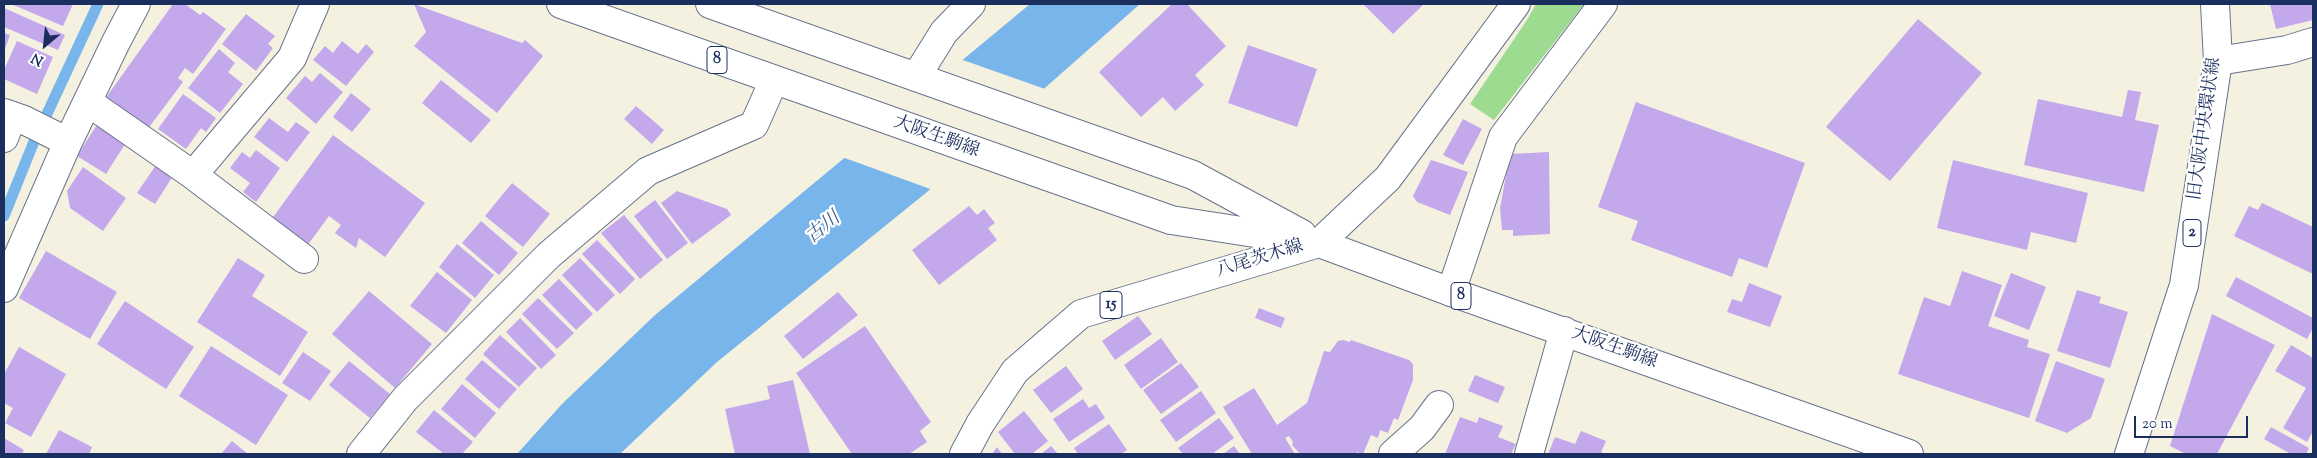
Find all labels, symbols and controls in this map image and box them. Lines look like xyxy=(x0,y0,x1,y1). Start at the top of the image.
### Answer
north arrow xyxy=(20,20,70,70)
road number: 8 xyxy=(707,46,727,74)
text: N xyxy=(28,47,48,70)
street label: 旧大阪中央環状線 xyxy=(2185,56,2227,202)
street label: 大阪生駒線 xyxy=(890,112,982,164)
water label: 古川 xyxy=(802,208,846,250)
road number: 2 xyxy=(2183,220,2201,247)
street label: 八尾茨木線 xyxy=(1214,237,1306,283)
road number: 8 xyxy=(1451,282,1471,310)
road number: 15 xyxy=(1100,292,1122,318)
street label: 大阪生駒線 xyxy=(1568,323,1660,375)
scale bar xyxy=(2137,406,2251,438)
text: 20 m xyxy=(2142,414,2173,435)

